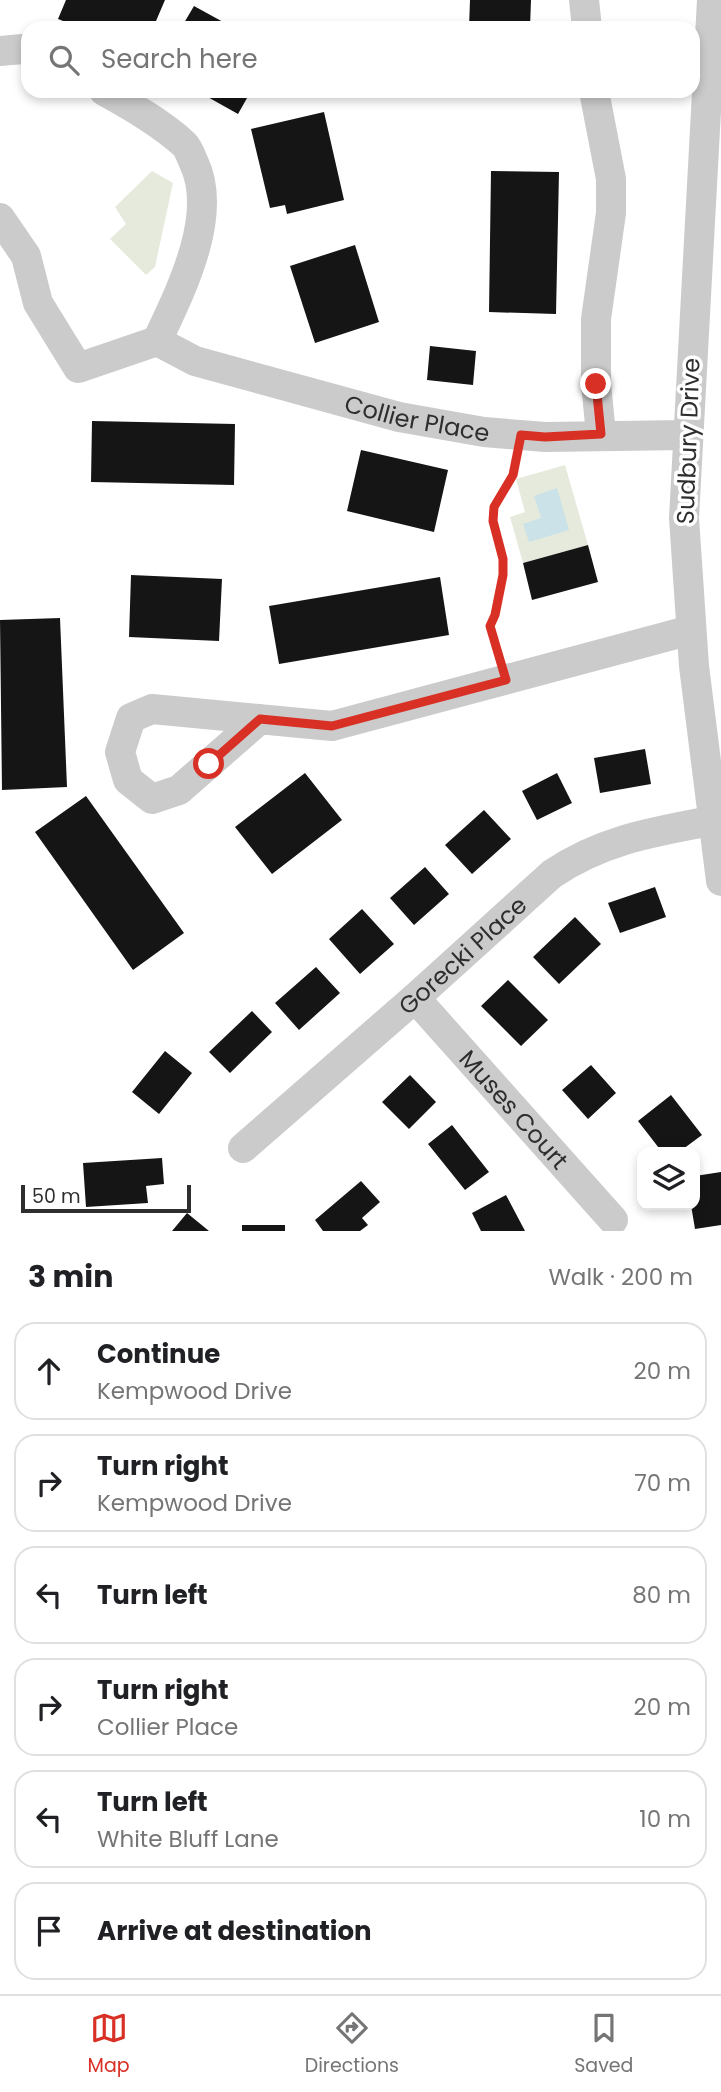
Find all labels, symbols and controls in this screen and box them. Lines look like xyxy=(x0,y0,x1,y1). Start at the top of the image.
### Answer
search box xyxy=(21,21,700,98)
icon: search xyxy=(45,41,83,79)
text: Search here xyxy=(101,41,258,77)
street label: Sudbury Drive xyxy=(669,357,707,525)
route end xyxy=(580,368,611,399)
street label: Collier Place xyxy=(341,386,492,449)
route start xyxy=(193,748,224,779)
street label: Gorecki Place xyxy=(391,888,534,1022)
street label: Muses Court xyxy=(452,1042,576,1176)
map controls xyxy=(637,1147,700,1210)
button: layers xyxy=(637,1147,700,1210)
scale bar xyxy=(21,1182,191,1214)
text: 50 m xyxy=(32,1183,81,1210)
text: 3 min xyxy=(28,1255,113,1298)
text: Walk · 200 m xyxy=(548,1261,693,1293)
text: Continue xyxy=(97,1336,220,1372)
icon: ahead xyxy=(30,1352,68,1390)
text: 20 m xyxy=(633,1355,691,1387)
text: Kempwood Drive xyxy=(97,1375,292,1407)
text: Turn right xyxy=(97,1448,229,1484)
icon: right xyxy=(30,1464,68,1502)
text: 70 m xyxy=(634,1467,691,1499)
text: Kempwood Drive xyxy=(97,1487,292,1519)
icon: left xyxy=(30,1576,68,1614)
text: Turn left xyxy=(97,1577,208,1613)
text: 80 m xyxy=(632,1579,691,1611)
text: Turn right xyxy=(97,1672,229,1708)
icon: right xyxy=(30,1688,68,1726)
text: 20 m xyxy=(633,1691,691,1723)
text: Collier Place xyxy=(97,1711,238,1743)
text: Turn left xyxy=(97,1784,208,1820)
icon: left xyxy=(30,1800,68,1838)
text: 10 m xyxy=(639,1803,691,1835)
text: White Bluff Lane xyxy=(97,1823,279,1855)
icon: arrive xyxy=(30,1912,68,1950)
text: Arrive at destination xyxy=(97,1913,372,1949)
tab: Map xyxy=(88,2009,130,2080)
tab: Directions xyxy=(305,2009,399,2080)
tab: Saved xyxy=(574,2009,633,2080)

